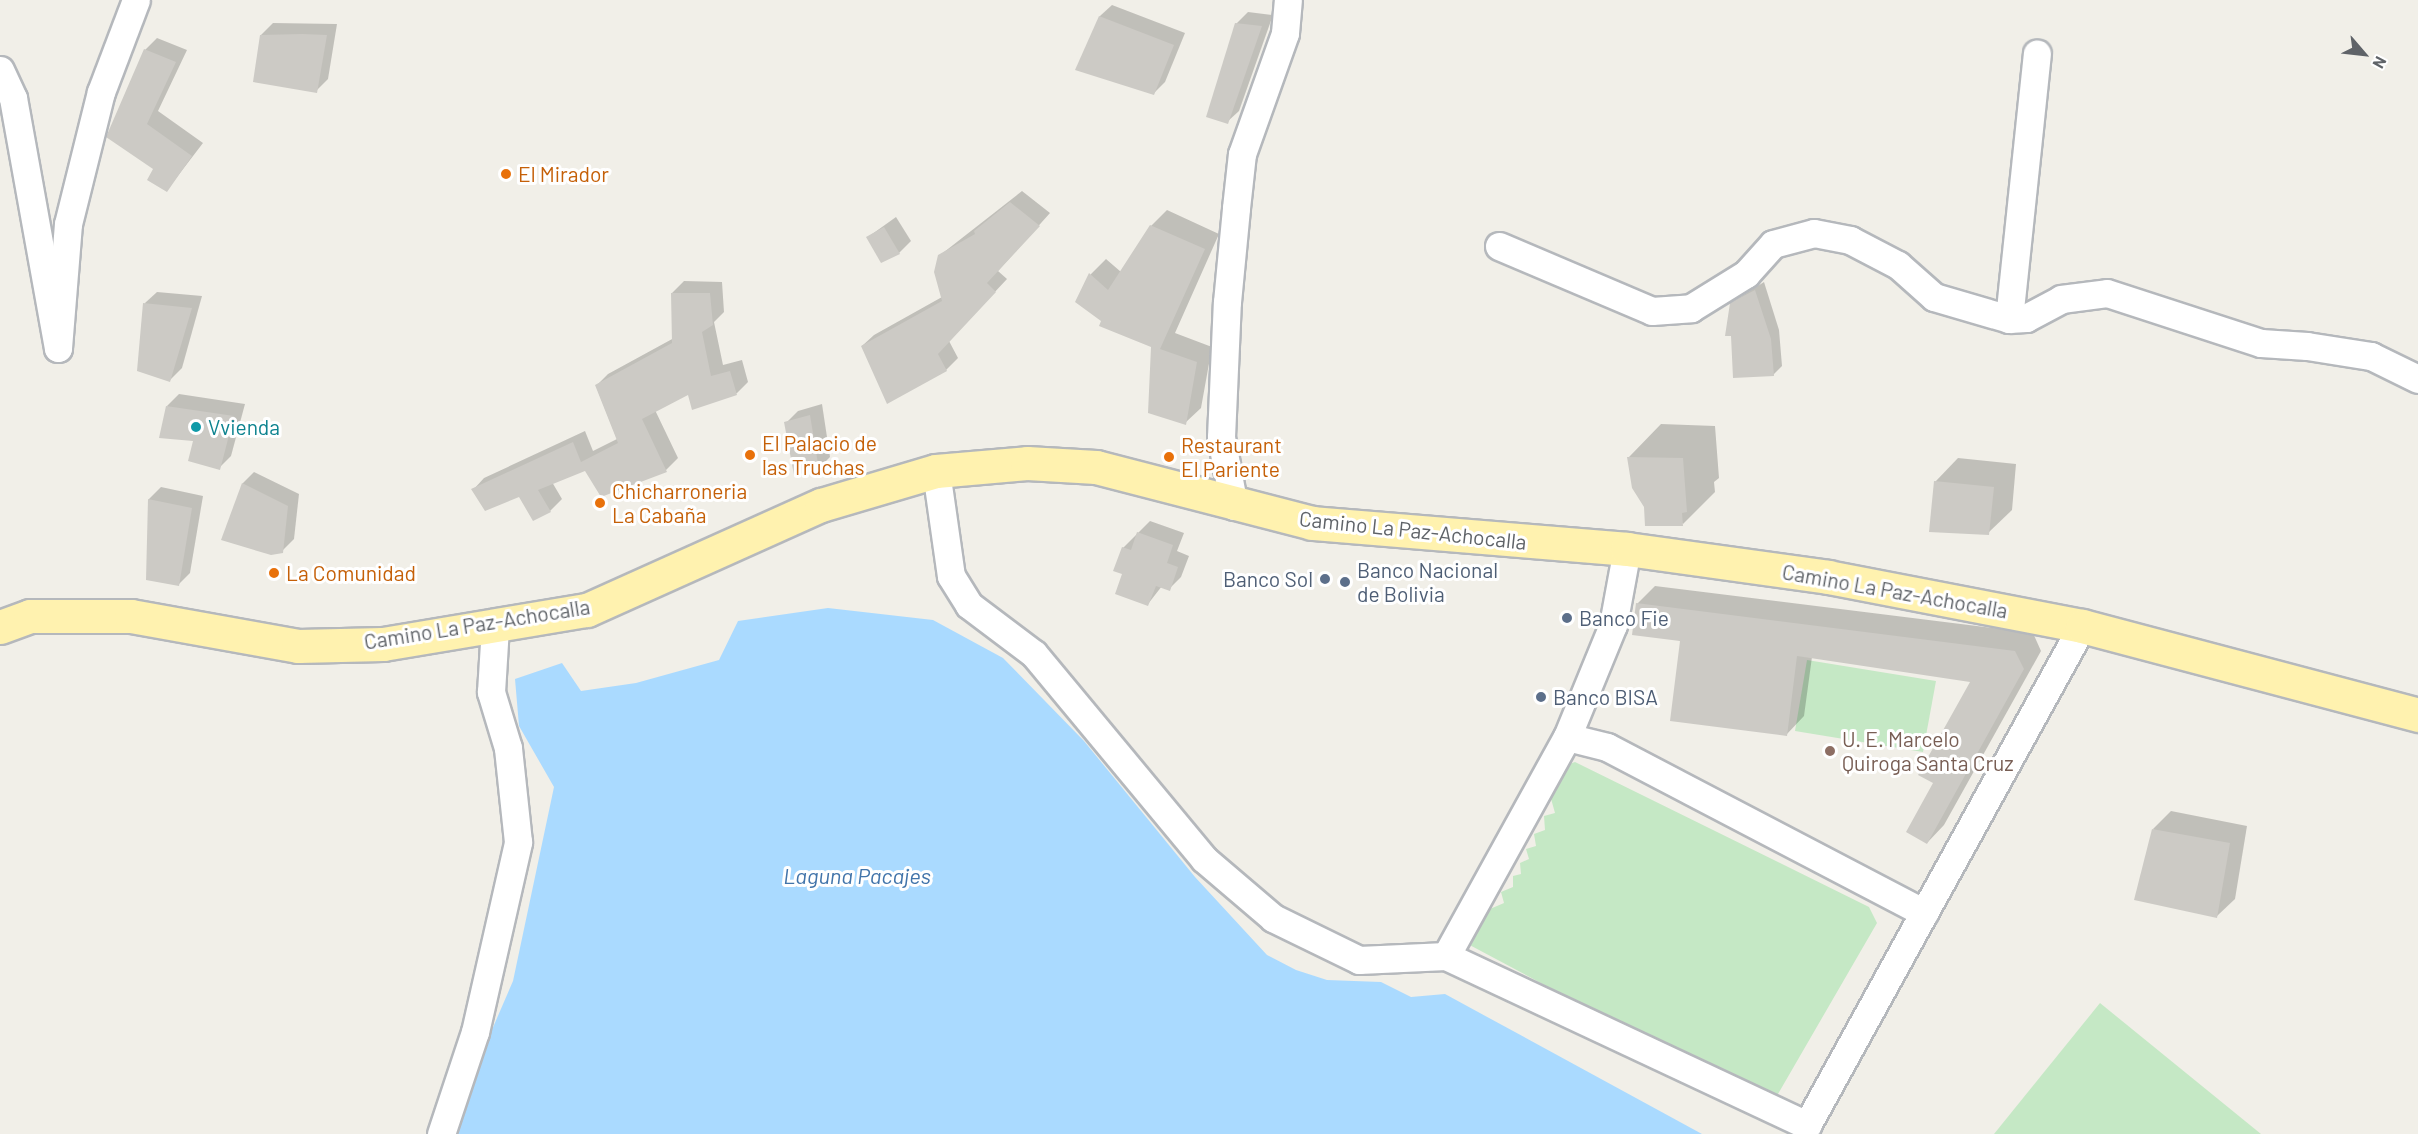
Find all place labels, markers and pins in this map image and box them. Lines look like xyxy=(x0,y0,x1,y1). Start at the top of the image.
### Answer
place label: El Mirador xyxy=(518,161,609,187)
marker: El Mirador xyxy=(499,167,513,181)
place label: Vvienda xyxy=(208,414,280,440)
marker: Vvienda xyxy=(189,420,203,434)
place label: El Palacio de las Truchas xyxy=(762,430,877,480)
place label: Restaurant El Pariente xyxy=(1181,432,1282,482)
marker: El Palacio de las Truchas xyxy=(743,448,757,462)
marker: Restaurant El Pariente xyxy=(1162,450,1176,464)
place label: Chicharroneria La Cabaña xyxy=(612,478,747,528)
marker: Chicharroneria La Cabaña xyxy=(593,496,607,510)
place label: Banco Nacional de Bolivia xyxy=(1357,557,1498,607)
place label: La Comunidad xyxy=(286,560,416,586)
marker: La Comunidad xyxy=(267,566,281,580)
place label: Banco Sol xyxy=(1223,566,1313,592)
marker: Banco Sol xyxy=(1318,572,1332,586)
marker: Banco Nacional de Bolivia xyxy=(1338,575,1352,589)
place label: Banco Fie xyxy=(1579,605,1669,631)
marker: Banco Fie xyxy=(1560,611,1574,625)
place label: Banco BISA xyxy=(1553,684,1658,710)
marker: Banco BISA xyxy=(1534,690,1548,704)
place label: U. E. Marcelo Quiroga Santa Cruz xyxy=(1842,726,2014,776)
marker: U. E. Marcelo Quiroga Santa Cruz xyxy=(1823,744,1837,758)

